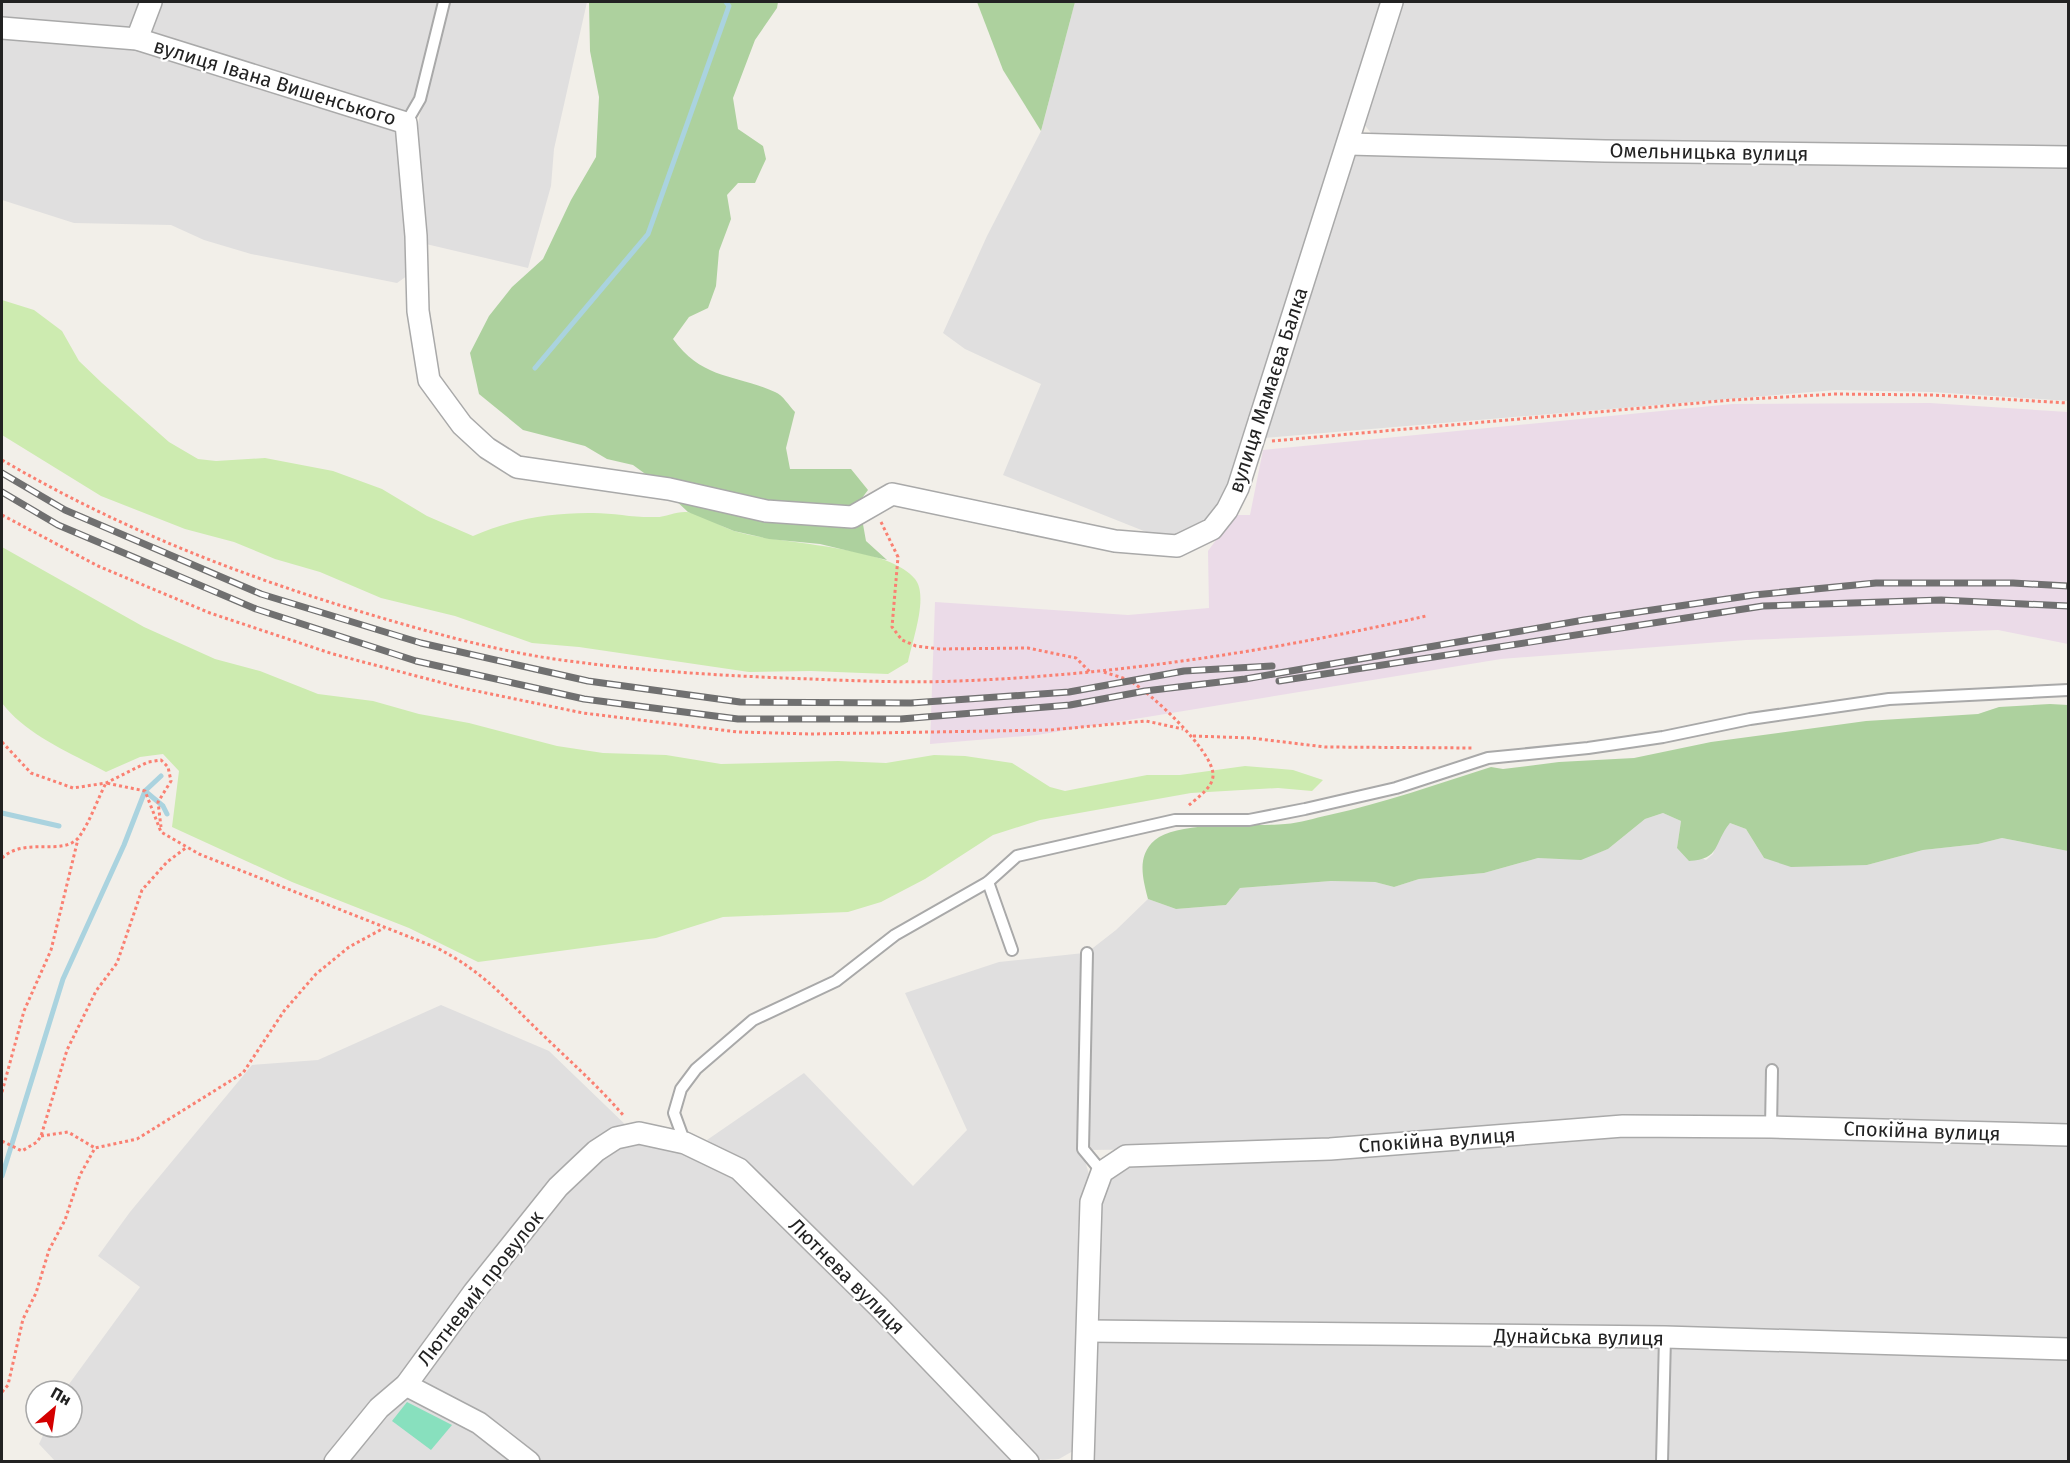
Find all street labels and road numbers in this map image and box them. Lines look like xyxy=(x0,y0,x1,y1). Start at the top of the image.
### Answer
street label: вулиця Івана Вишенського xyxy=(151,34,399,130)
street label: Омельницька вулиця xyxy=(1609,138,1809,166)
street label: вулиця Мамаєва Балка xyxy=(1223,284,1313,496)
street label: Спокійна вулиця xyxy=(1843,1116,2001,1146)
street label: Спокійна вулиця xyxy=(1358,1123,1516,1157)
street label: Лютневий провулок xyxy=(412,1205,548,1370)
street label: Лютнева вулиця xyxy=(784,1213,910,1339)
street label: Дунайська вулиця xyxy=(1493,1324,1664,1350)

